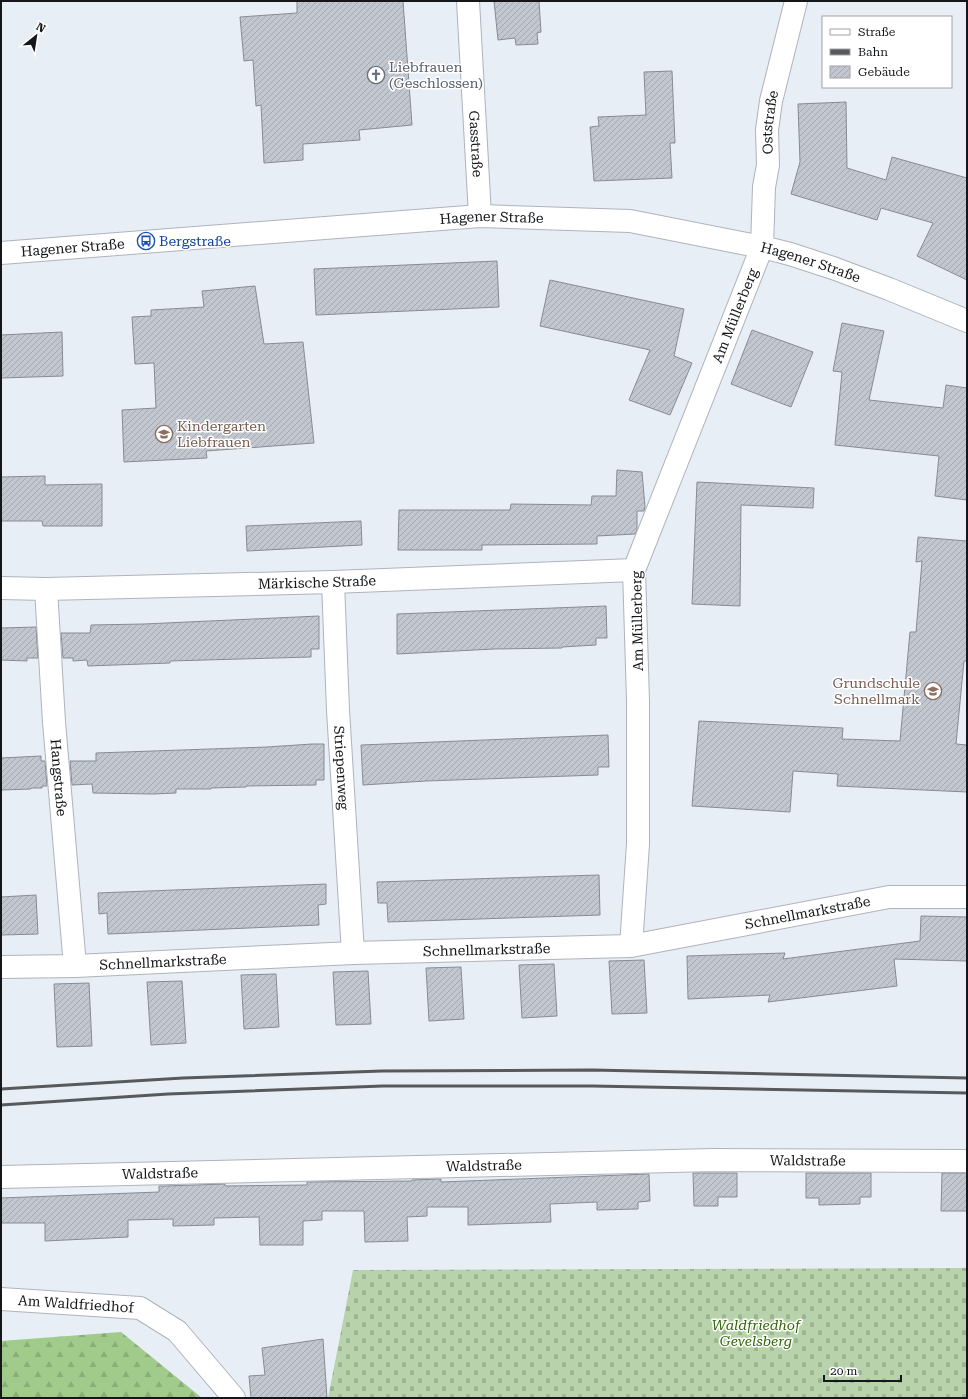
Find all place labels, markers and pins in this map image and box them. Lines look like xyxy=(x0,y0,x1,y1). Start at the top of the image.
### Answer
place label: Liebfrauen (Geschlossen) xyxy=(389,59,483,91)
church icon: Liebfrauen (Geschlossen) xyxy=(366,65,386,85)
bus stop icon: Bergstraße xyxy=(136,231,156,251)
place label: Bergstraße xyxy=(159,233,231,249)
place label: Kindergarten Liebfrauen xyxy=(177,418,266,450)
school or university icon: Kindergarten Liebfrauen xyxy=(154,424,174,444)
place label: Grundschule Schnellmark xyxy=(832,675,920,707)
school or university icon: Grundschule Schnellmark xyxy=(923,681,943,701)

